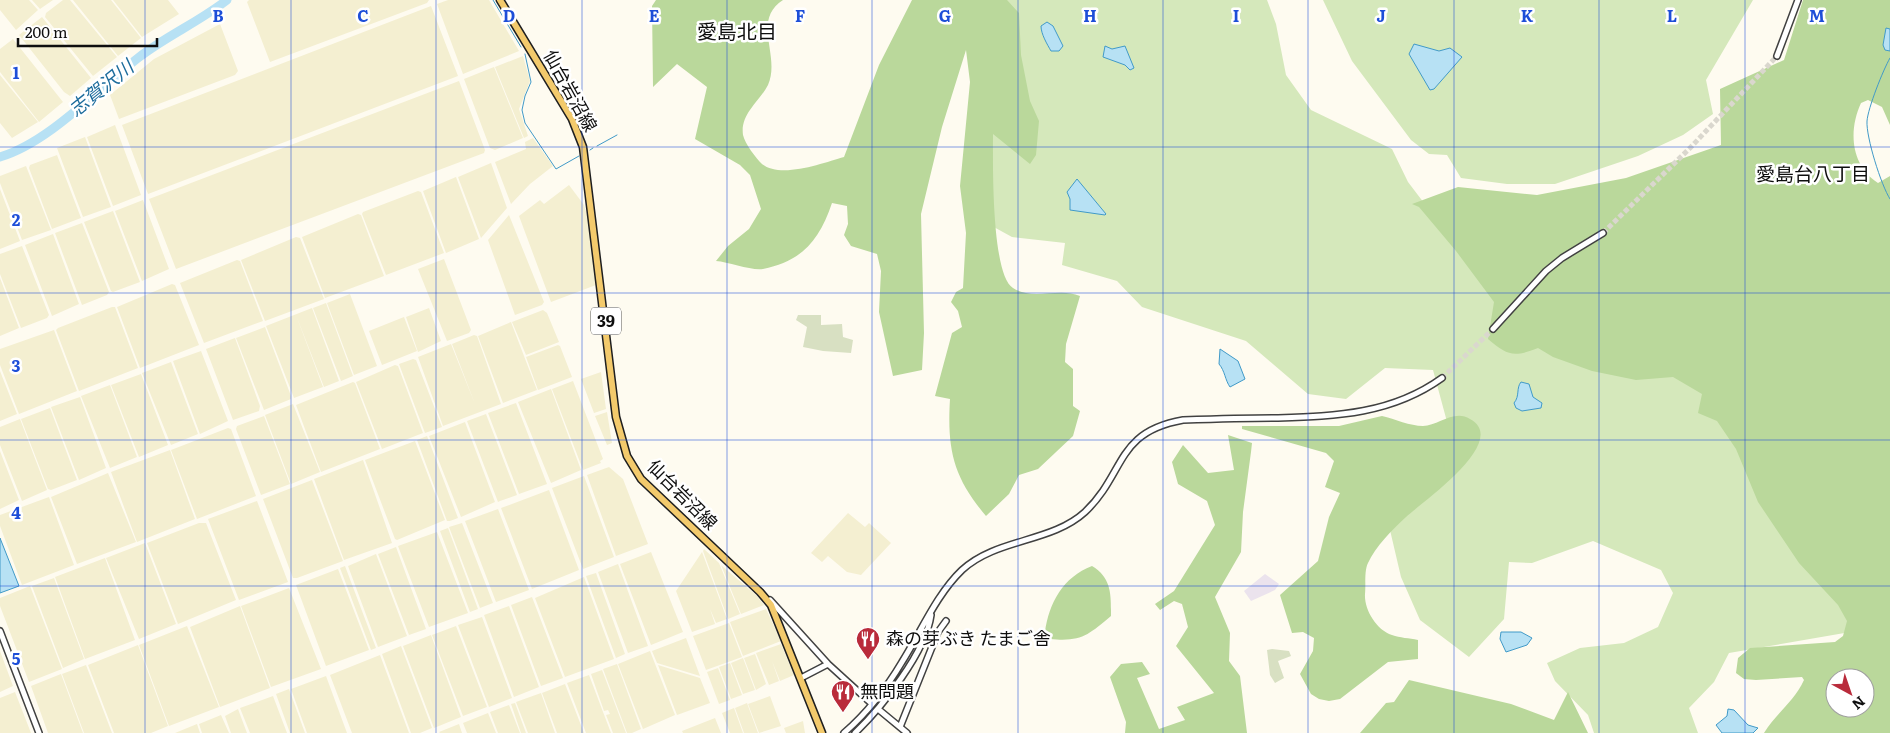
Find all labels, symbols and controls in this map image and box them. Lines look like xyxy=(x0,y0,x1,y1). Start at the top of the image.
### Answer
text: B xyxy=(212,3,224,27)
text: C xyxy=(357,3,369,27)
text: D xyxy=(503,3,515,27)
text: E xyxy=(649,3,660,27)
text: F xyxy=(795,3,805,27)
text: G xyxy=(939,3,951,27)
text: H xyxy=(1083,3,1097,27)
text: I xyxy=(1233,3,1239,27)
text: J xyxy=(1376,3,1386,27)
text: K xyxy=(1521,3,1534,27)
text: L xyxy=(1667,3,1677,27)
text: M xyxy=(1809,3,1825,27)
scale bar xyxy=(18,15,156,47)
district label: 愛島北目 xyxy=(697,15,777,45)
text: 200 m xyxy=(25,20,68,43)
street label: 仙台岩沼線 xyxy=(538,44,605,136)
water label: 志賀沢川 xyxy=(62,51,140,122)
text: 1 xyxy=(13,60,20,84)
district label: 愛島台八丁目 xyxy=(1756,159,1870,187)
text: 2 xyxy=(12,207,21,231)
road number: 39 xyxy=(591,308,621,334)
text: 3 xyxy=(12,353,21,377)
street label: 仙台岩沼線 xyxy=(642,453,724,535)
text: 4 xyxy=(11,500,21,524)
place label: 森の芽ぶき たまご舎 xyxy=(886,624,1051,651)
restaurant icon: 森の芽ぶき たまご舎 xyxy=(855,626,881,660)
text: 5 xyxy=(12,646,21,670)
north arrow xyxy=(1825,668,1875,718)
place label: 無問題 xyxy=(860,677,914,704)
restaurant icon: 無問題 xyxy=(830,679,856,713)
text: N xyxy=(1848,692,1870,715)

